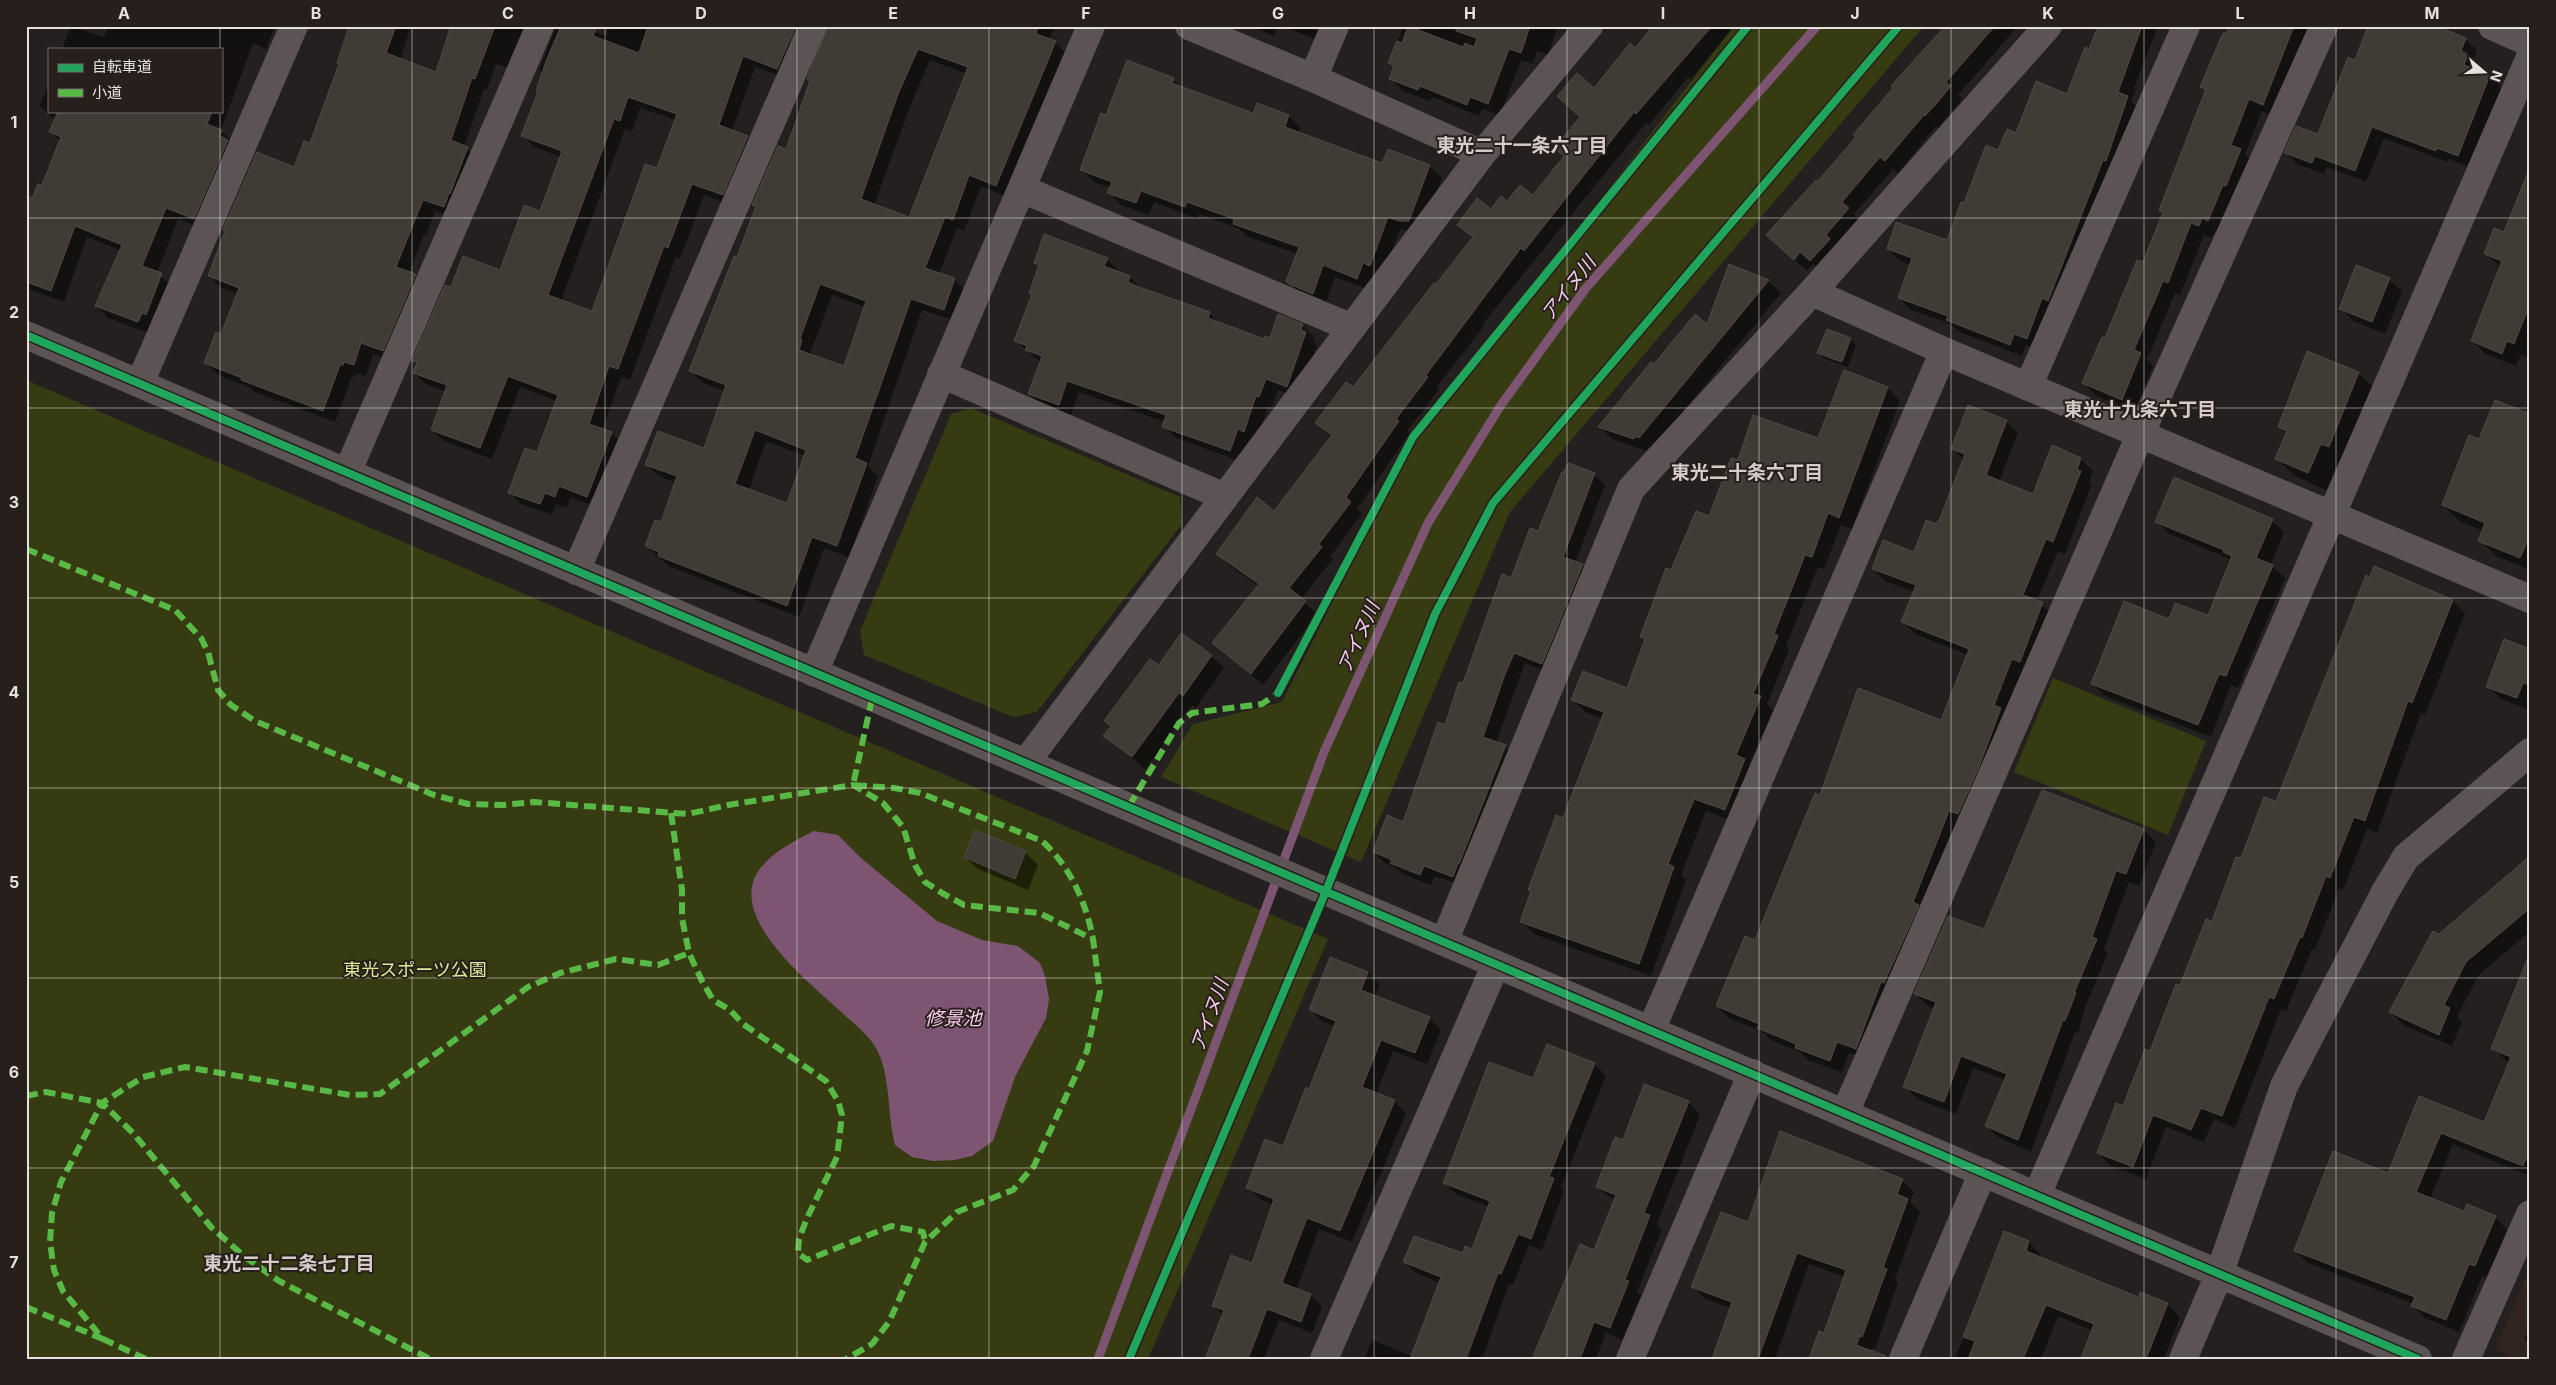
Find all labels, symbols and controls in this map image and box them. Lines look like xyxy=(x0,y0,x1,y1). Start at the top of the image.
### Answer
text: A xyxy=(118,3,130,23)
text: B xyxy=(311,3,321,23)
text: C xyxy=(502,3,514,23)
text: D xyxy=(695,3,707,23)
text: E xyxy=(888,3,898,23)
text: F xyxy=(1081,3,1091,23)
text: G xyxy=(1272,3,1284,23)
text: H xyxy=(1464,3,1476,23)
text: I xyxy=(1661,3,1665,23)
text: J xyxy=(1850,3,1860,23)
text: K xyxy=(2042,3,2054,23)
text: L xyxy=(2235,3,2245,23)
text: M xyxy=(2425,3,2439,23)
legend xyxy=(48,48,222,112)
north arrow xyxy=(2458,48,2508,98)
text: 自転車道 xyxy=(92,57,152,76)
text: N xyxy=(2487,69,2507,84)
text: 小道 xyxy=(92,83,122,102)
text: 1 xyxy=(11,112,17,132)
district label: 東光二十一条六丁目 xyxy=(1436,134,1608,157)
water label: アイヌ川 xyxy=(1536,250,1602,325)
text: 2 xyxy=(9,302,19,322)
district label: 東光十九条六丁目 xyxy=(2064,398,2216,421)
district label: 東光二十条六丁目 xyxy=(1671,461,1823,484)
text: 3 xyxy=(9,492,19,512)
water label: アイヌ川 xyxy=(1333,596,1385,676)
text: 4 xyxy=(9,682,20,702)
text: 5 xyxy=(9,872,19,892)
park label: 東光スポーツ公園 xyxy=(343,959,487,980)
water label: アイヌ川 xyxy=(1186,974,1234,1054)
water label: 修景池 xyxy=(924,1007,983,1030)
text: 6 xyxy=(9,1062,19,1082)
text: 7 xyxy=(9,1252,19,1272)
district label: 東光二十二条七丁目 xyxy=(203,1252,375,1275)

